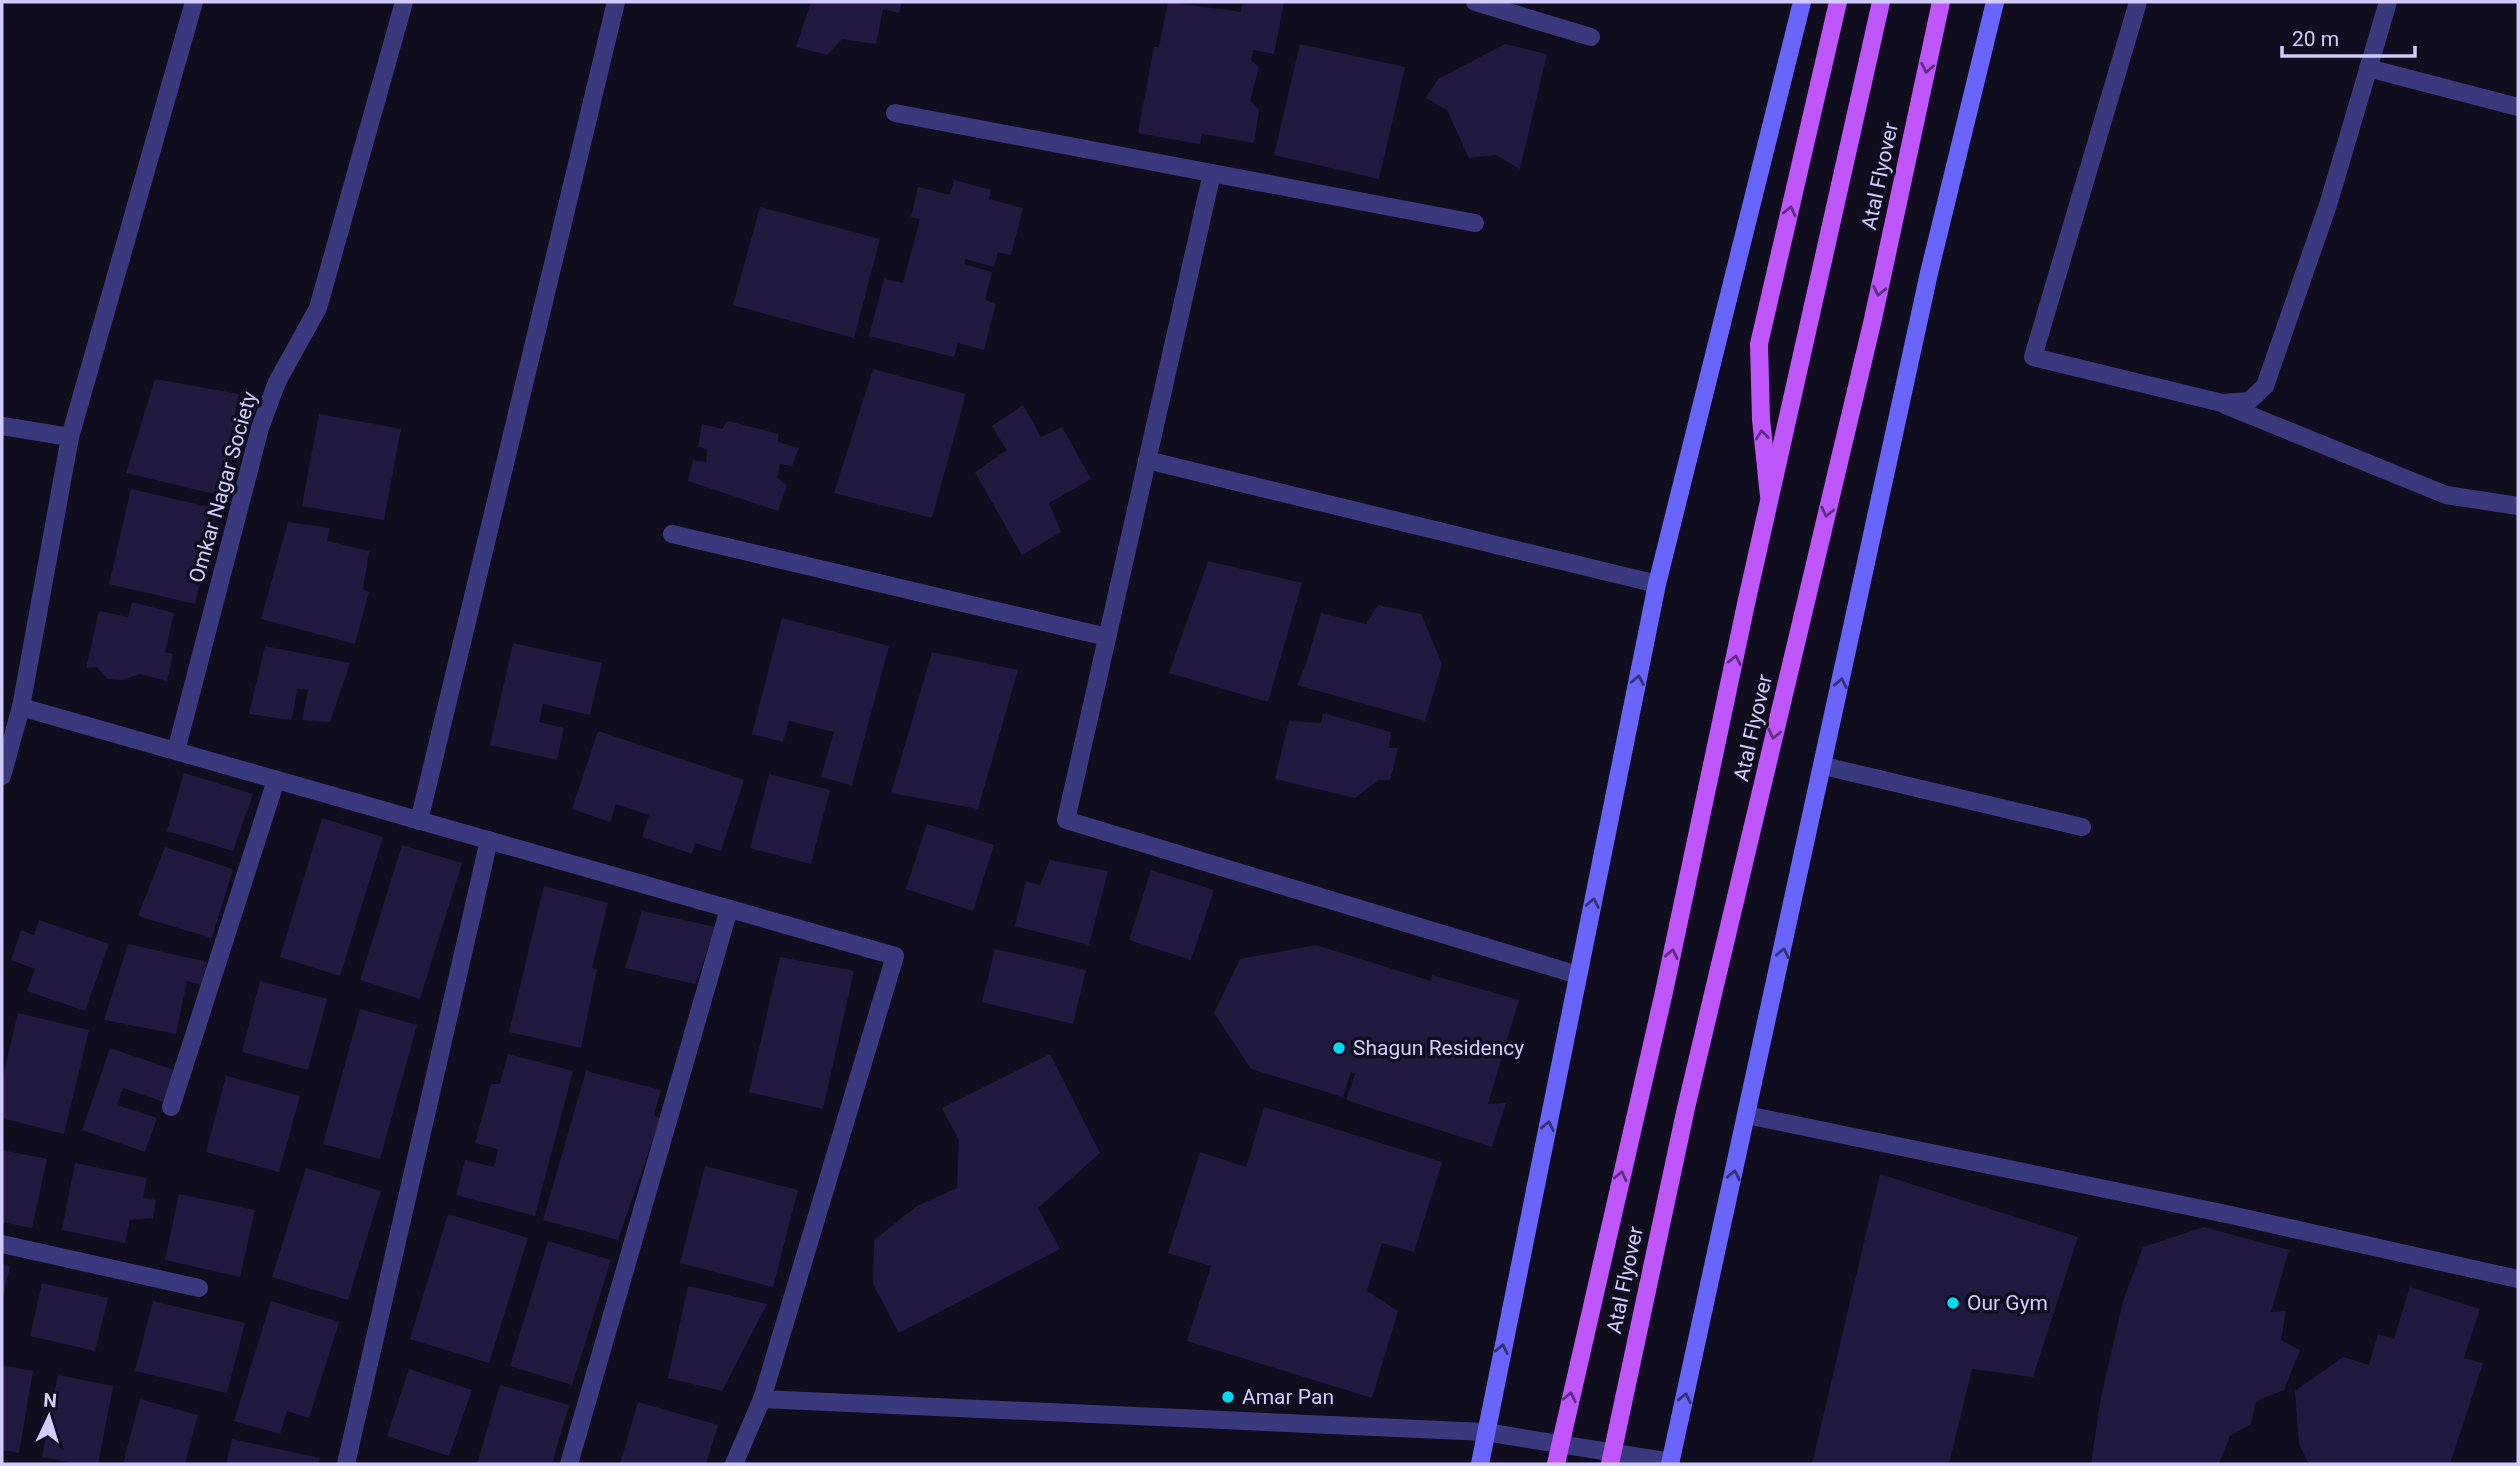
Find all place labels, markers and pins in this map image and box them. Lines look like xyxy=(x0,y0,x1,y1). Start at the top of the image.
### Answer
place label: Shagun Residency xyxy=(1353,1036,1524,1060)
marker: Shagun Residency xyxy=(1331,1040,1347,1056)
place label: Our Gym xyxy=(1967,1291,2048,1315)
marker: Our Gym xyxy=(1945,1295,1961,1311)
place label: Amar Pan xyxy=(1242,1385,1334,1409)
marker: Amar Pan xyxy=(1220,1389,1236,1405)

